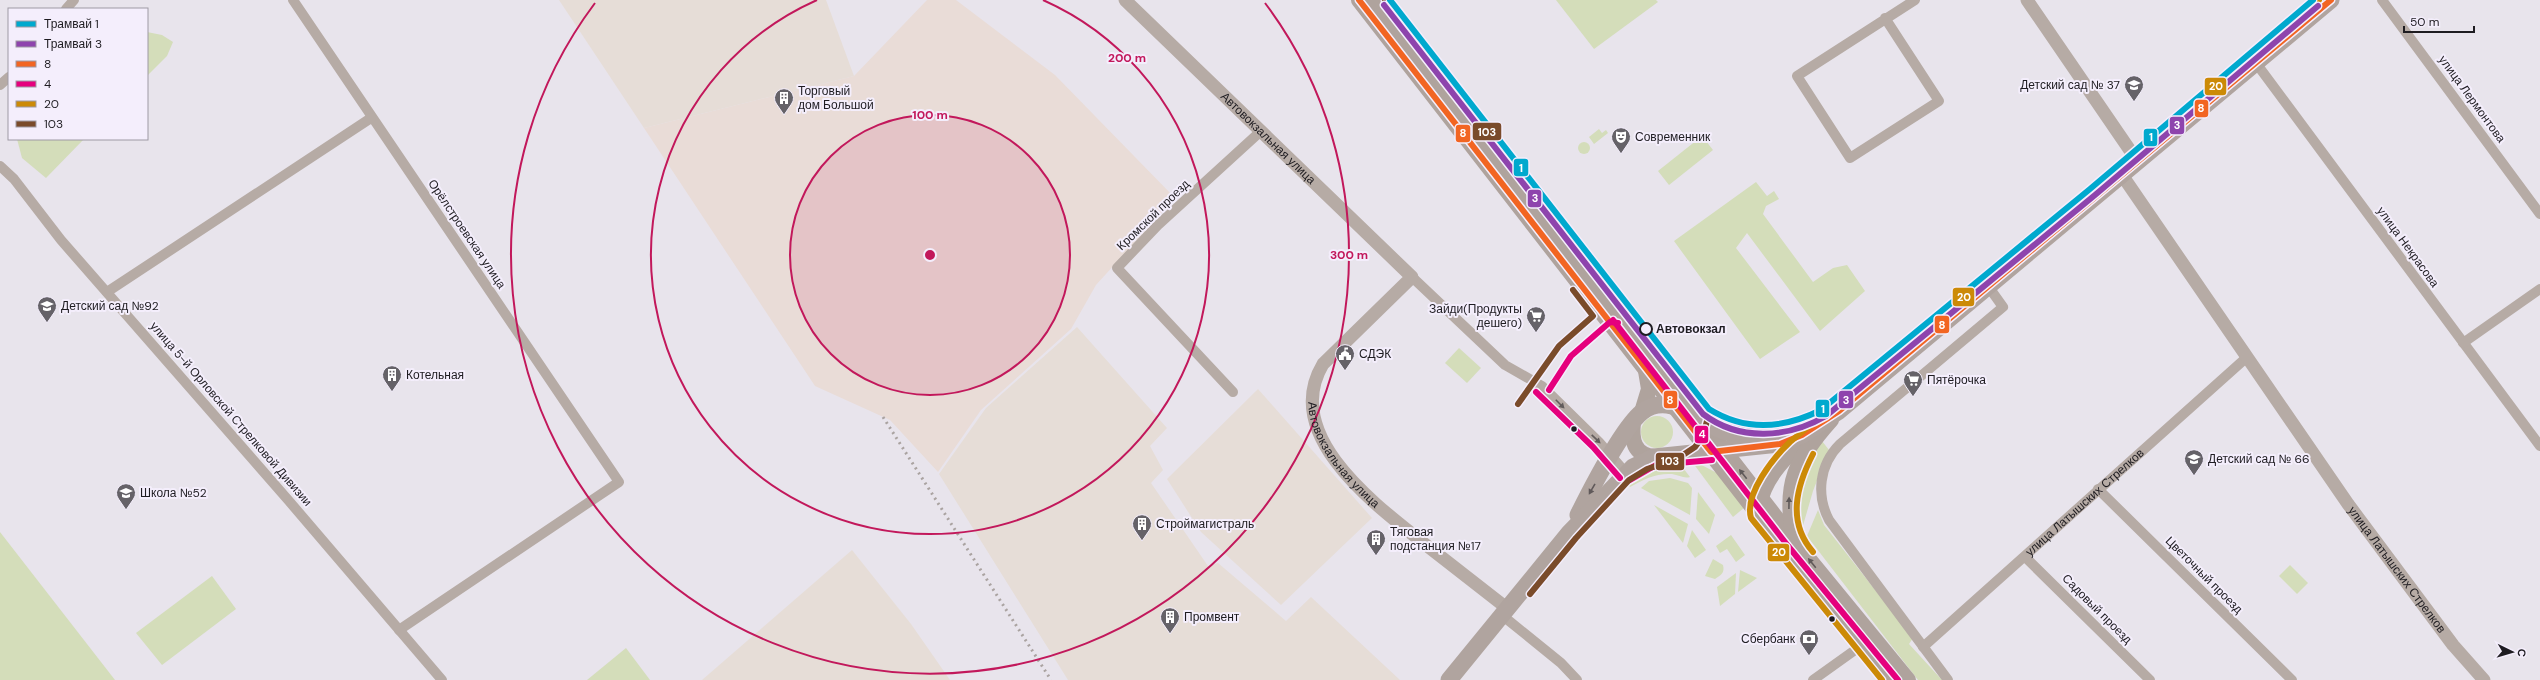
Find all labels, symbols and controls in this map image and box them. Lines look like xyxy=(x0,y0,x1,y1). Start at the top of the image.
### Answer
legend xyxy=(8,8,148,140)
scale bar xyxy=(2404,8,2474,34)
text: 50 m xyxy=(2410,14,2439,30)
text: Трамвай 1 xyxy=(44,16,99,32)
text: Трамвай 3 xyxy=(44,36,102,52)
text: 200 m xyxy=(1108,50,1146,66)
street label: улица Лермонтова xyxy=(2435,52,2509,146)
text: 8 xyxy=(44,56,51,72)
school or university icon: Детский сад № 37 xyxy=(2123,74,2145,102)
text: 4 xyxy=(44,76,51,92)
place label: Детский сад № 37 xyxy=(2020,77,2120,93)
line badge: 20 xyxy=(2204,77,2227,96)
text: 20 xyxy=(2209,79,2223,93)
place label: Торговый дом Большой xyxy=(798,83,874,113)
building icon: Торговый дом Большой xyxy=(773,87,795,115)
street label: Автовокзальная улица xyxy=(1217,89,1319,188)
text: 20 xyxy=(44,96,59,112)
line badge: 8 xyxy=(2194,99,2209,118)
text: 8 xyxy=(2198,101,2205,115)
text: 100 m xyxy=(912,107,948,123)
text: 103 xyxy=(44,116,63,132)
line badge: 3 xyxy=(2169,116,2185,135)
text: 3 xyxy=(2174,118,2180,132)
line badge: 103 xyxy=(1472,122,1502,141)
line badge: 8 xyxy=(1455,124,1471,143)
text: 103 xyxy=(1478,125,1496,139)
text: 8 xyxy=(1460,126,1467,140)
theatre icon: Современник xyxy=(1610,126,1632,154)
line badge: 1 xyxy=(2143,128,2158,147)
place label: Современник xyxy=(1635,129,1711,145)
text: 1 xyxy=(2149,130,2153,144)
line badge: 1 xyxy=(1513,158,1529,177)
text: 1 xyxy=(1519,161,1523,175)
street label: Орёлстроевская улица xyxy=(424,176,510,292)
street label: Кромской проезд xyxy=(1113,176,1193,254)
line badge: 3 xyxy=(1527,189,1542,208)
text: 3 xyxy=(1532,191,1538,205)
street label: улица Некрасова xyxy=(2373,204,2443,291)
text: 300 m xyxy=(1330,247,1368,263)
centre of rings xyxy=(923,248,937,262)
line badge: 20 xyxy=(1952,287,1975,307)
text: 20 xyxy=(1957,290,1971,304)
school or university icon: Детский сад №92 xyxy=(36,295,58,323)
place label: Детский сад №92 xyxy=(61,298,159,314)
place label: Зайди(Продукты дешего) xyxy=(1429,301,1522,331)
supermarket icon: Зайди(Продукты дешего) xyxy=(1525,305,1547,333)
line badge: 8 xyxy=(1934,315,1950,334)
street label: улица 5-й Орловской Стрелковой Дивизии xyxy=(146,318,316,510)
text: 8 xyxy=(1939,318,1946,332)
place label: Автовокзал xyxy=(1656,321,1726,337)
marker: Автовокзал xyxy=(1639,322,1653,336)
public building icon: СДЭК xyxy=(1334,343,1356,371)
place label: СДЭК xyxy=(1359,346,1391,362)
building icon: Котельная xyxy=(381,364,403,392)
place label: Котельная xyxy=(406,367,464,383)
supermarket icon: Пятёрочка xyxy=(1902,369,1924,397)
place label: Пятёрочка xyxy=(1927,372,1986,388)
line badge: 8 xyxy=(1663,390,1678,409)
line badge: 3 xyxy=(1838,390,1854,409)
text: 8 xyxy=(1667,393,1674,407)
text: 3 xyxy=(1843,393,1849,407)
one-way arrow xyxy=(1555,399,1565,409)
line badge: 1 xyxy=(1815,399,1830,418)
street label: Автовокзальная улица xyxy=(1304,401,1383,512)
text: 1 xyxy=(1821,402,1825,416)
unlabelled marker xyxy=(1569,424,1579,434)
line badge: 4 xyxy=(1694,425,1709,444)
text: 4 xyxy=(1698,427,1706,441)
one-way arrow xyxy=(1591,434,1601,444)
street label: улица Латышских Стрелков xyxy=(2022,445,2147,560)
school or university icon: Детский сад № 66 xyxy=(2183,448,2205,476)
place label: Детский сад № 66 xyxy=(2208,451,2310,467)
line badge: 103 xyxy=(1655,452,1685,471)
text: 103 xyxy=(1661,454,1679,468)
one-way arrow xyxy=(1739,469,1747,480)
school or university icon: Школа №52 xyxy=(115,482,137,510)
one-way arrow xyxy=(1588,483,1595,495)
place label: Школа №52 xyxy=(140,485,207,501)
one-way arrow xyxy=(1786,496,1792,509)
street label: улица Латышских Стрелков xyxy=(2344,503,2449,636)
building icon: Строймагистраль xyxy=(1131,513,1153,541)
place label: Строймагистраль xyxy=(1156,516,1254,532)
place label: Тяговая подстанция №17 xyxy=(1390,524,1481,554)
building icon: Тяговая подстанция №17 xyxy=(1365,528,1387,556)
street label: Цветочный проезд xyxy=(2162,533,2246,617)
line badge: 20 xyxy=(1767,543,1790,562)
text: 20 xyxy=(1772,545,1786,559)
one-way arrow xyxy=(1808,558,1816,569)
street label: Садовый проезд xyxy=(2059,571,2135,647)
building icon: Промвент xyxy=(1159,606,1181,634)
place label: Промвент xyxy=(1184,609,1240,625)
unlabelled marker xyxy=(1827,614,1837,624)
bank icon: Сбербанк xyxy=(1798,628,1820,656)
place label: Сбербанк xyxy=(1741,631,1796,647)
north arrow xyxy=(2492,632,2532,672)
text: С xyxy=(2515,648,2529,657)

